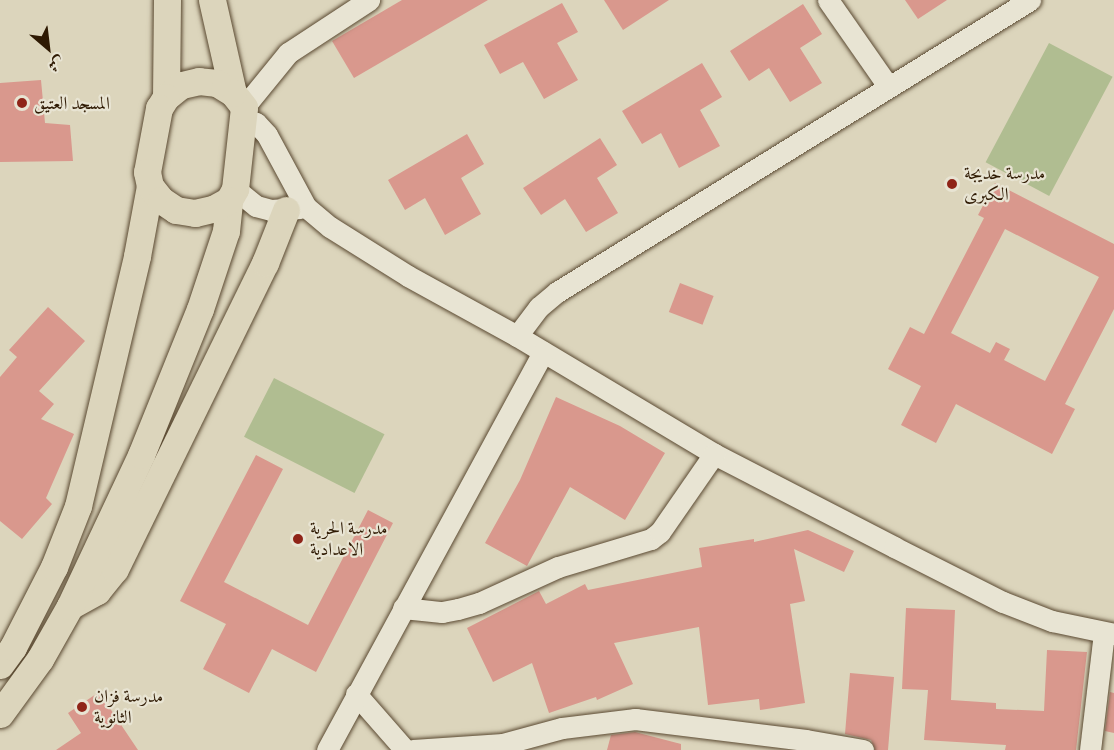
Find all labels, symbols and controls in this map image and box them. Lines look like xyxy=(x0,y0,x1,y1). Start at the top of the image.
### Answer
north arrow xyxy=(18,18,78,78)
text: ش xyxy=(45,52,68,76)
place label: المسجد العتيق xyxy=(34,92,110,114)
marker: المسجد العتيق xyxy=(15,96,29,110)
place label: مدرسة خديجة الكبرى xyxy=(964,163,1045,206)
marker: مدرسة خديجة الكبرى xyxy=(945,177,959,191)
place label: مدرسة الحرية الاعدادية xyxy=(310,518,387,560)
marker: مدرسة الحرية الاعدادية xyxy=(291,532,305,546)
place label: مدرسة فزان الثانوية xyxy=(94,686,163,728)
marker: مدرسة فزان الثانوية xyxy=(75,700,89,714)

